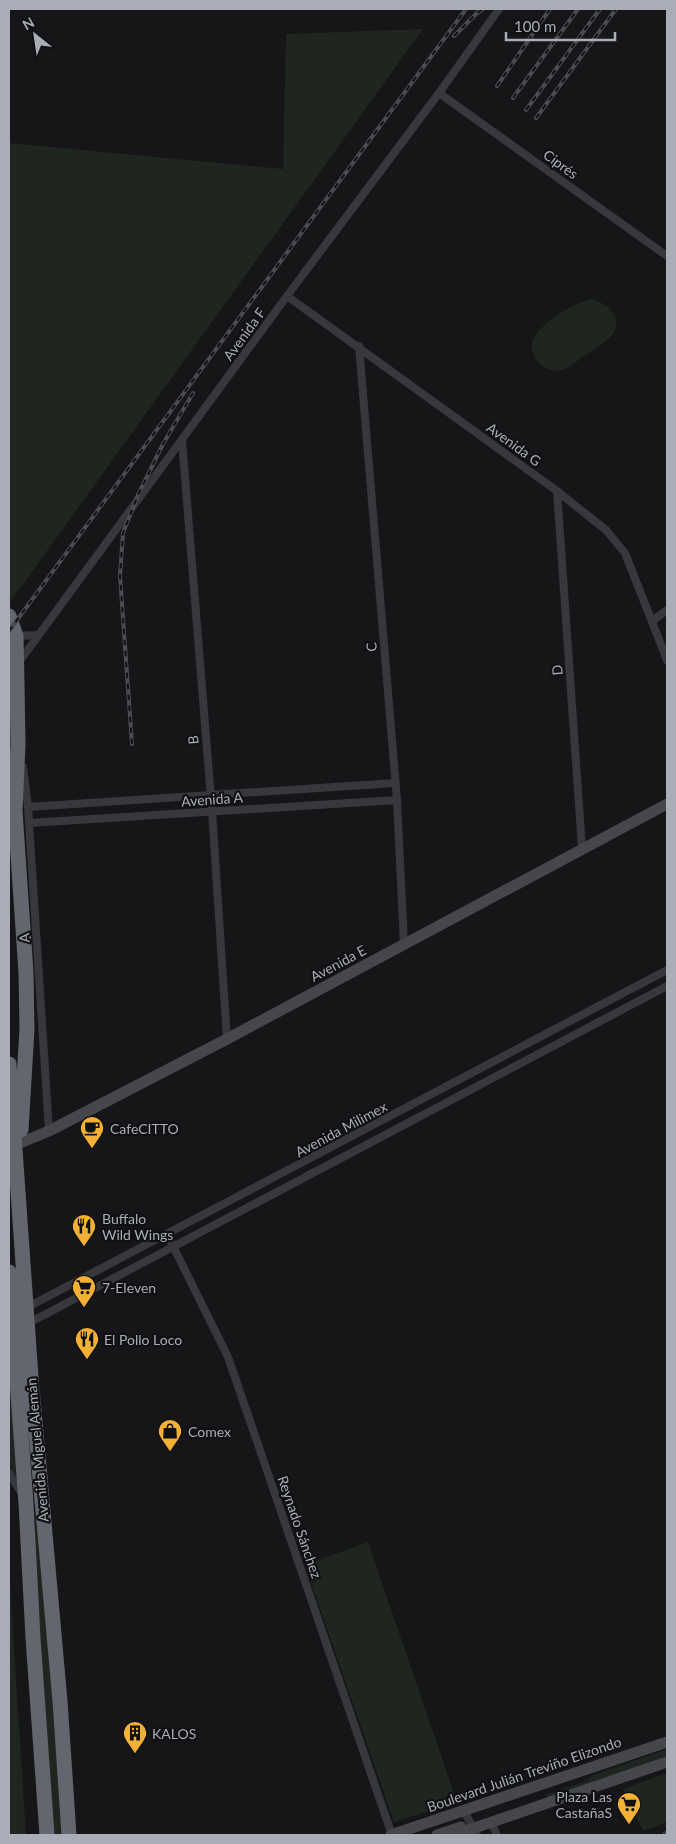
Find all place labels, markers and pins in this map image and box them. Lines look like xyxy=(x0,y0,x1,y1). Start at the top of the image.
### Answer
cafe icon: CafeCITTO xyxy=(79,1115,105,1149)
place label: CafeCITTO xyxy=(110,1120,179,1137)
place label: Buffalo Wild Wings xyxy=(102,1210,173,1243)
restaurant icon: Buffalo Wild Wings xyxy=(71,1213,97,1247)
supermarket icon: 7-Eleven xyxy=(71,1274,97,1308)
place label: 7-Eleven xyxy=(102,1279,156,1296)
restaurant icon: El Pollo Loco xyxy=(74,1326,100,1360)
place label: El Pollo Loco xyxy=(104,1331,182,1348)
shop icon: Comex xyxy=(157,1418,183,1452)
place label: Comex xyxy=(188,1423,231,1440)
building icon: KALOS xyxy=(122,1720,148,1754)
place label: KALOS xyxy=(152,1725,196,1742)
place label: Plaza Las CastañaS xyxy=(555,1788,612,1821)
supermarket icon: Plaza Las CastañaS xyxy=(616,1791,642,1825)

